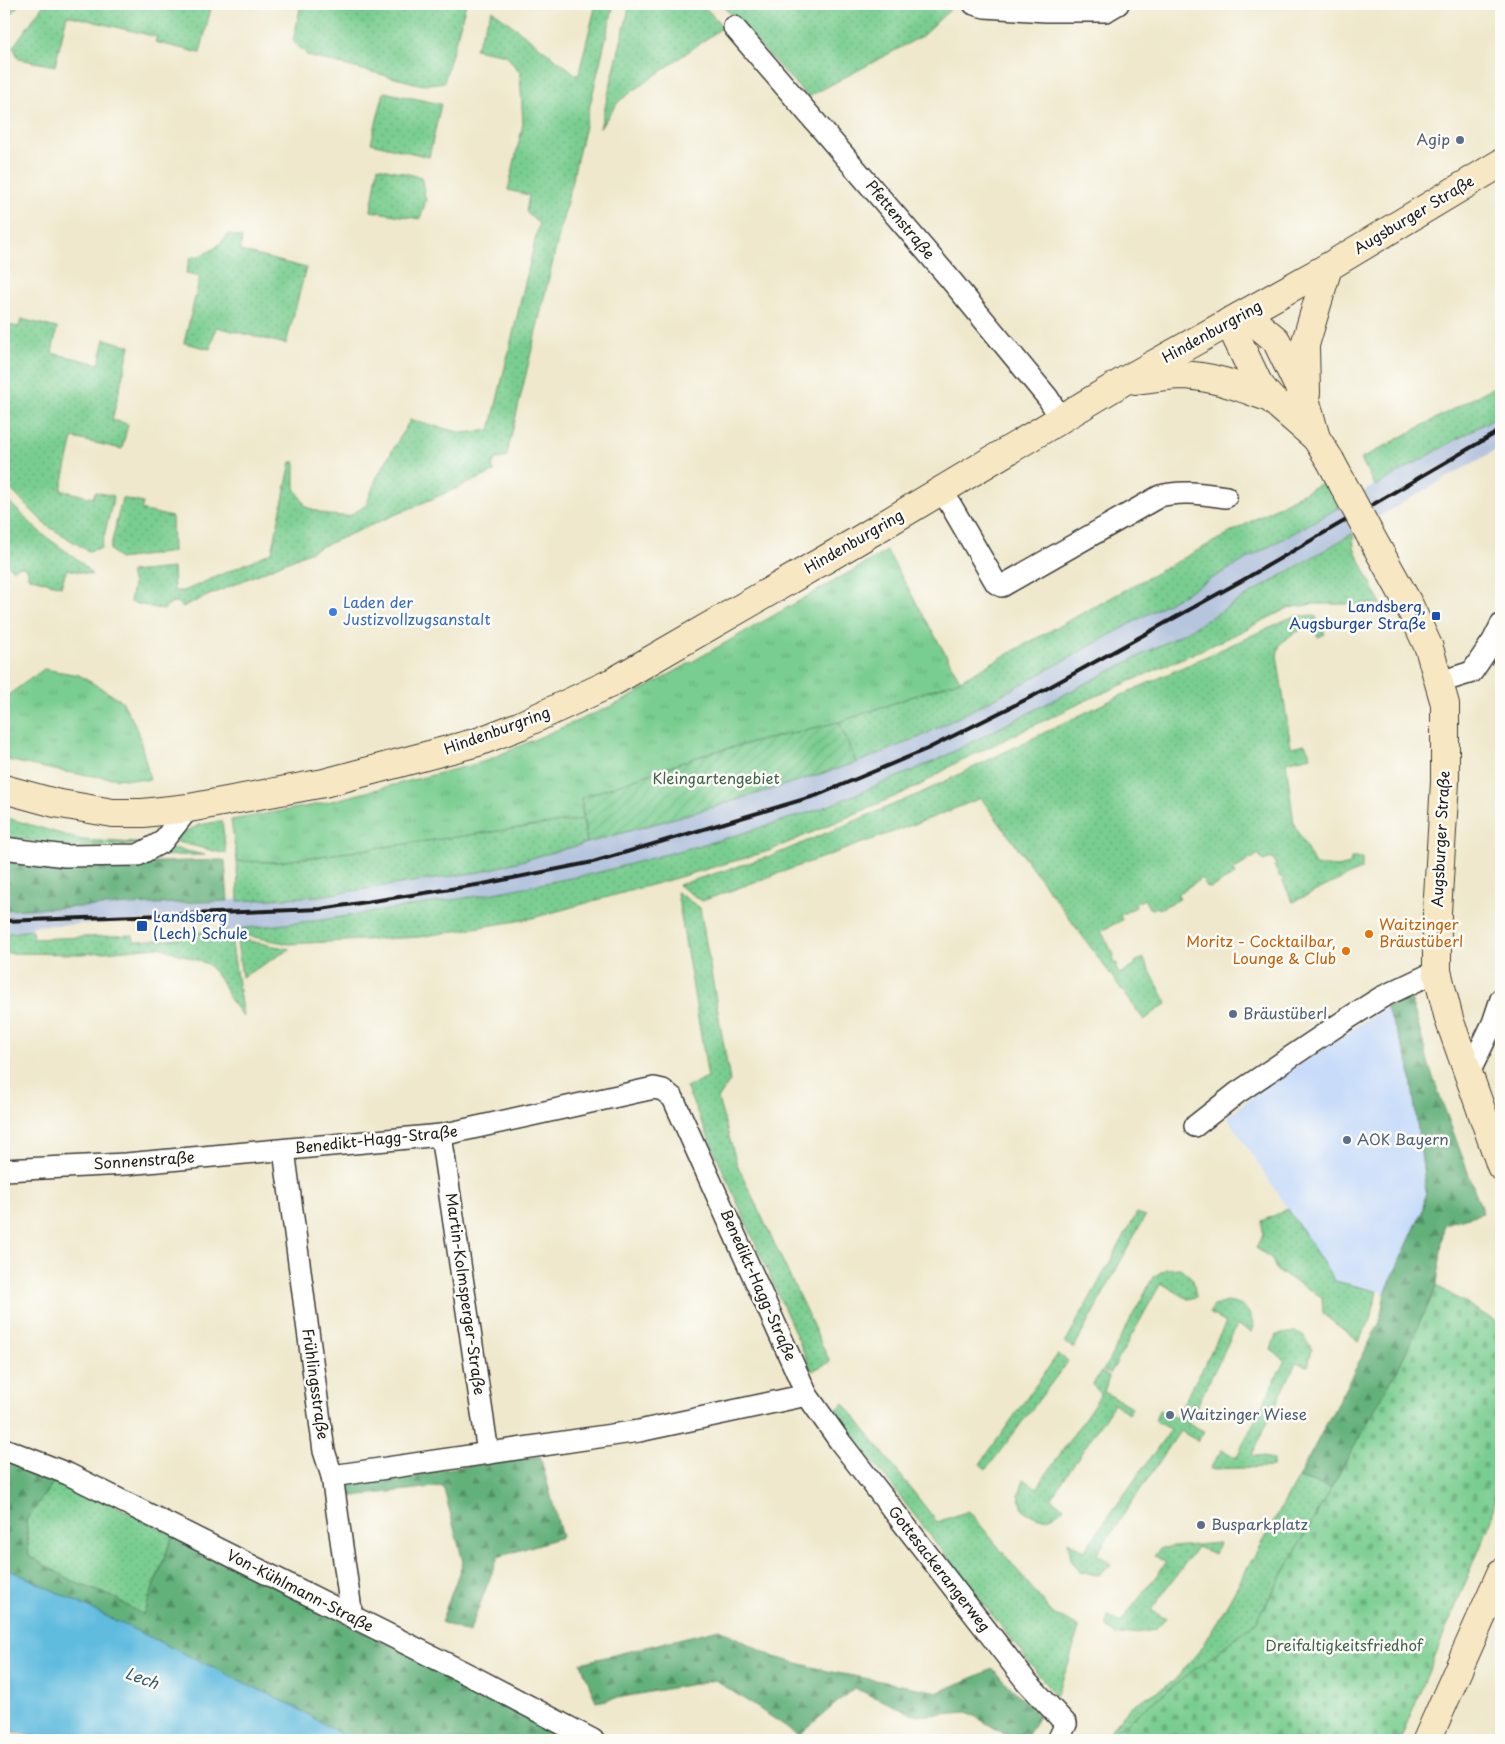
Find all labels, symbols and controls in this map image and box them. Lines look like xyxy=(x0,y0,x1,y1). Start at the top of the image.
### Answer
place label: Agip xyxy=(1417,127,1450,150)
marker: Agip xyxy=(1454,134,1466,146)
street label: Augsburger Straße xyxy=(1349,169,1478,259)
street label: Pfettenstraße xyxy=(861,174,941,264)
street label: Hindenburgring xyxy=(1157,294,1266,368)
street label: Hindenburgring xyxy=(799,503,907,579)
place label: Laden der Justizvollzugsanstalt xyxy=(343,590,491,630)
place label: Landsberg, Augsburger Straße xyxy=(1289,594,1426,634)
marker: Laden der Justizvollzugsanstalt xyxy=(327,606,339,618)
marker: Landsberg, Augsburger Straße xyxy=(1430,610,1442,622)
street label: Hindenburgring xyxy=(440,700,553,759)
park label: Kleingartengebiet xyxy=(652,766,780,789)
street label: Augsburger Straße xyxy=(1424,770,1455,908)
place label: Landsberg (Lech) Schule xyxy=(153,904,248,944)
place label: Waitzinger Bräustüberl xyxy=(1379,912,1463,952)
marker: Landsberg (Lech) Schule xyxy=(135,919,149,933)
marker: Waitzinger Bräustüberl xyxy=(1363,928,1375,940)
place label: Moritz - Cocktailbar, Lounge & Club xyxy=(1186,929,1336,969)
marker: Moritz - Cocktailbar, Lounge & Club xyxy=(1340,945,1352,957)
place label: Bräustüberl xyxy=(1243,1001,1327,1024)
marker: Bräustüberl xyxy=(1227,1008,1239,1020)
street label: Benedikt-Hagg-Straße xyxy=(293,1118,459,1159)
place label: AOK Bayern xyxy=(1357,1127,1449,1150)
marker: AOK Bayern xyxy=(1341,1134,1353,1146)
street label: Sonnenstraße xyxy=(92,1144,195,1175)
street label: Martin-Kolmsperger-Straße xyxy=(441,1191,492,1396)
street label: Benedikt-Hagg-Straße xyxy=(715,1205,803,1364)
street label: Frühlingsstraße xyxy=(297,1327,336,1441)
place label: Waitzinger Wiese xyxy=(1180,1402,1307,1425)
marker: Waitzinger Wiese xyxy=(1164,1409,1176,1421)
street label: Gottesackerangerweg xyxy=(884,1500,997,1636)
place label: Busparkplatz xyxy=(1211,1512,1308,1535)
marker: Busparkplatz xyxy=(1195,1519,1207,1531)
street label: Von-Kühlmann-Straße xyxy=(223,1543,378,1637)
park label: Dreifaltigkeitsfriedhof xyxy=(1265,1633,1424,1656)
water label: Lech xyxy=(122,1660,163,1694)

